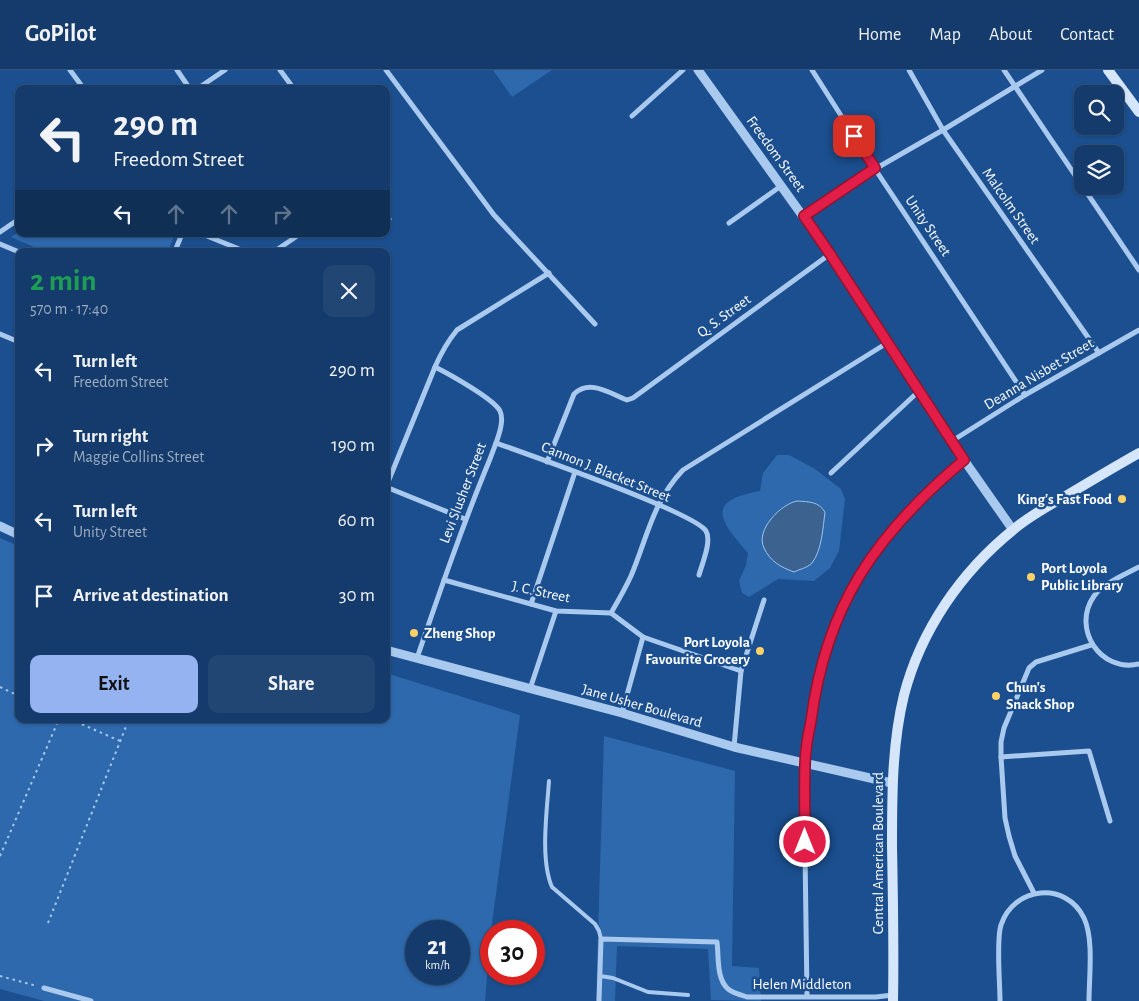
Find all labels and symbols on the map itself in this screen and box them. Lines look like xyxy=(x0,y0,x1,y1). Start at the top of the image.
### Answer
street label: Freedom Street xyxy=(744,113,808,195)
pin xyxy=(833,115,875,157)
street label: Malcolm Street xyxy=(979,165,1043,247)
street label: Unity Street xyxy=(902,193,954,259)
street label: Q. S. Street xyxy=(694,292,754,340)
street label: Deanna Nisbet Street xyxy=(982,335,1097,413)
street label: Cannon J. Blacket Street xyxy=(539,439,673,505)
street label: Levi Slusher Street xyxy=(437,440,489,545)
place label: King's Fast Food xyxy=(1017,492,1112,507)
marker: King's Fast Food xyxy=(1116,493,1128,505)
place label: Port Loyola Public Library xyxy=(1041,561,1123,593)
marker: Port Loyola Public Library xyxy=(1025,571,1037,583)
street label: J. C. Street xyxy=(511,579,572,606)
place label: Zheng Shop xyxy=(424,626,496,641)
marker: Zheng Shop xyxy=(408,627,420,639)
place label: Port Loyola Favourite Grocery xyxy=(645,635,750,667)
marker: Port Loyola Favourite Grocery xyxy=(754,645,766,657)
place label: Chun's Snack Shop xyxy=(1006,680,1075,712)
street label: Jane Usher Boulevard xyxy=(580,682,704,730)
marker: Chun's Snack Shop xyxy=(990,690,1002,702)
street label: Central American Boulevard xyxy=(871,772,886,934)
position arrow xyxy=(778,815,830,867)
speed limit sign: 30 xyxy=(480,920,545,985)
street label: Helen Middleton xyxy=(753,977,851,992)

